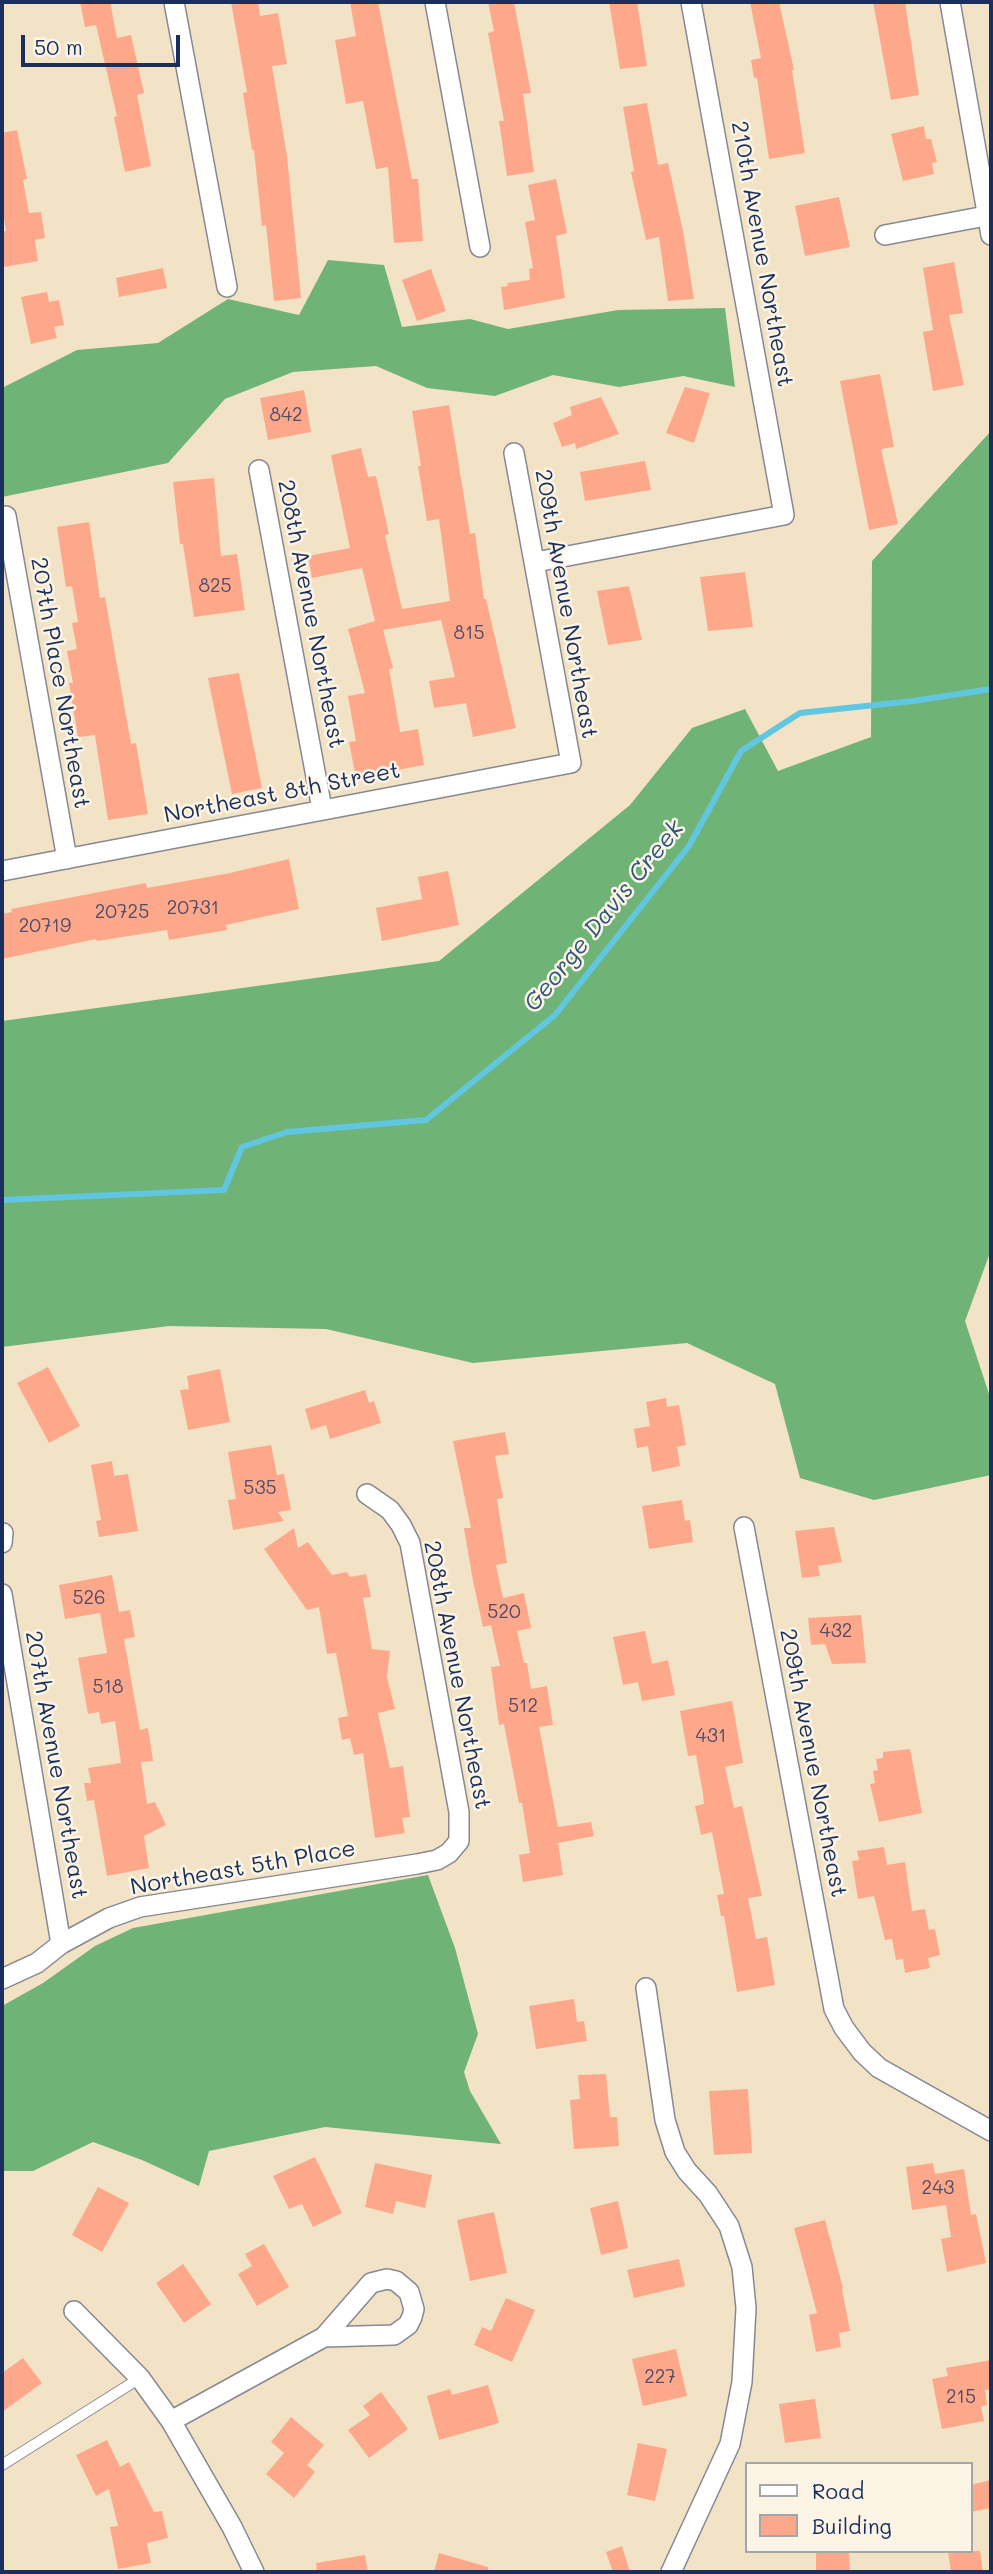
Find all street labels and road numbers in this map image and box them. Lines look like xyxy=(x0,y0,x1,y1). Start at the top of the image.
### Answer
street label: 210th Avenue Northeast xyxy=(725,119,799,389)
street label: 209th Avenue Northeast xyxy=(529,467,603,741)
street label: 208th Avenue Northeast xyxy=(271,477,351,751)
street label: 207th Place Northeast xyxy=(24,555,96,811)
street label: Northeast 8th Street xyxy=(162,757,402,829)
street label: 208th Avenue Northeast xyxy=(417,1538,497,1812)
street label: 209th Avenue Northeast xyxy=(773,1626,853,1900)
street label: 207th Avenue Northeast xyxy=(19,1629,93,1901)
street label: Northeast 5th Place xyxy=(128,1835,358,1901)

